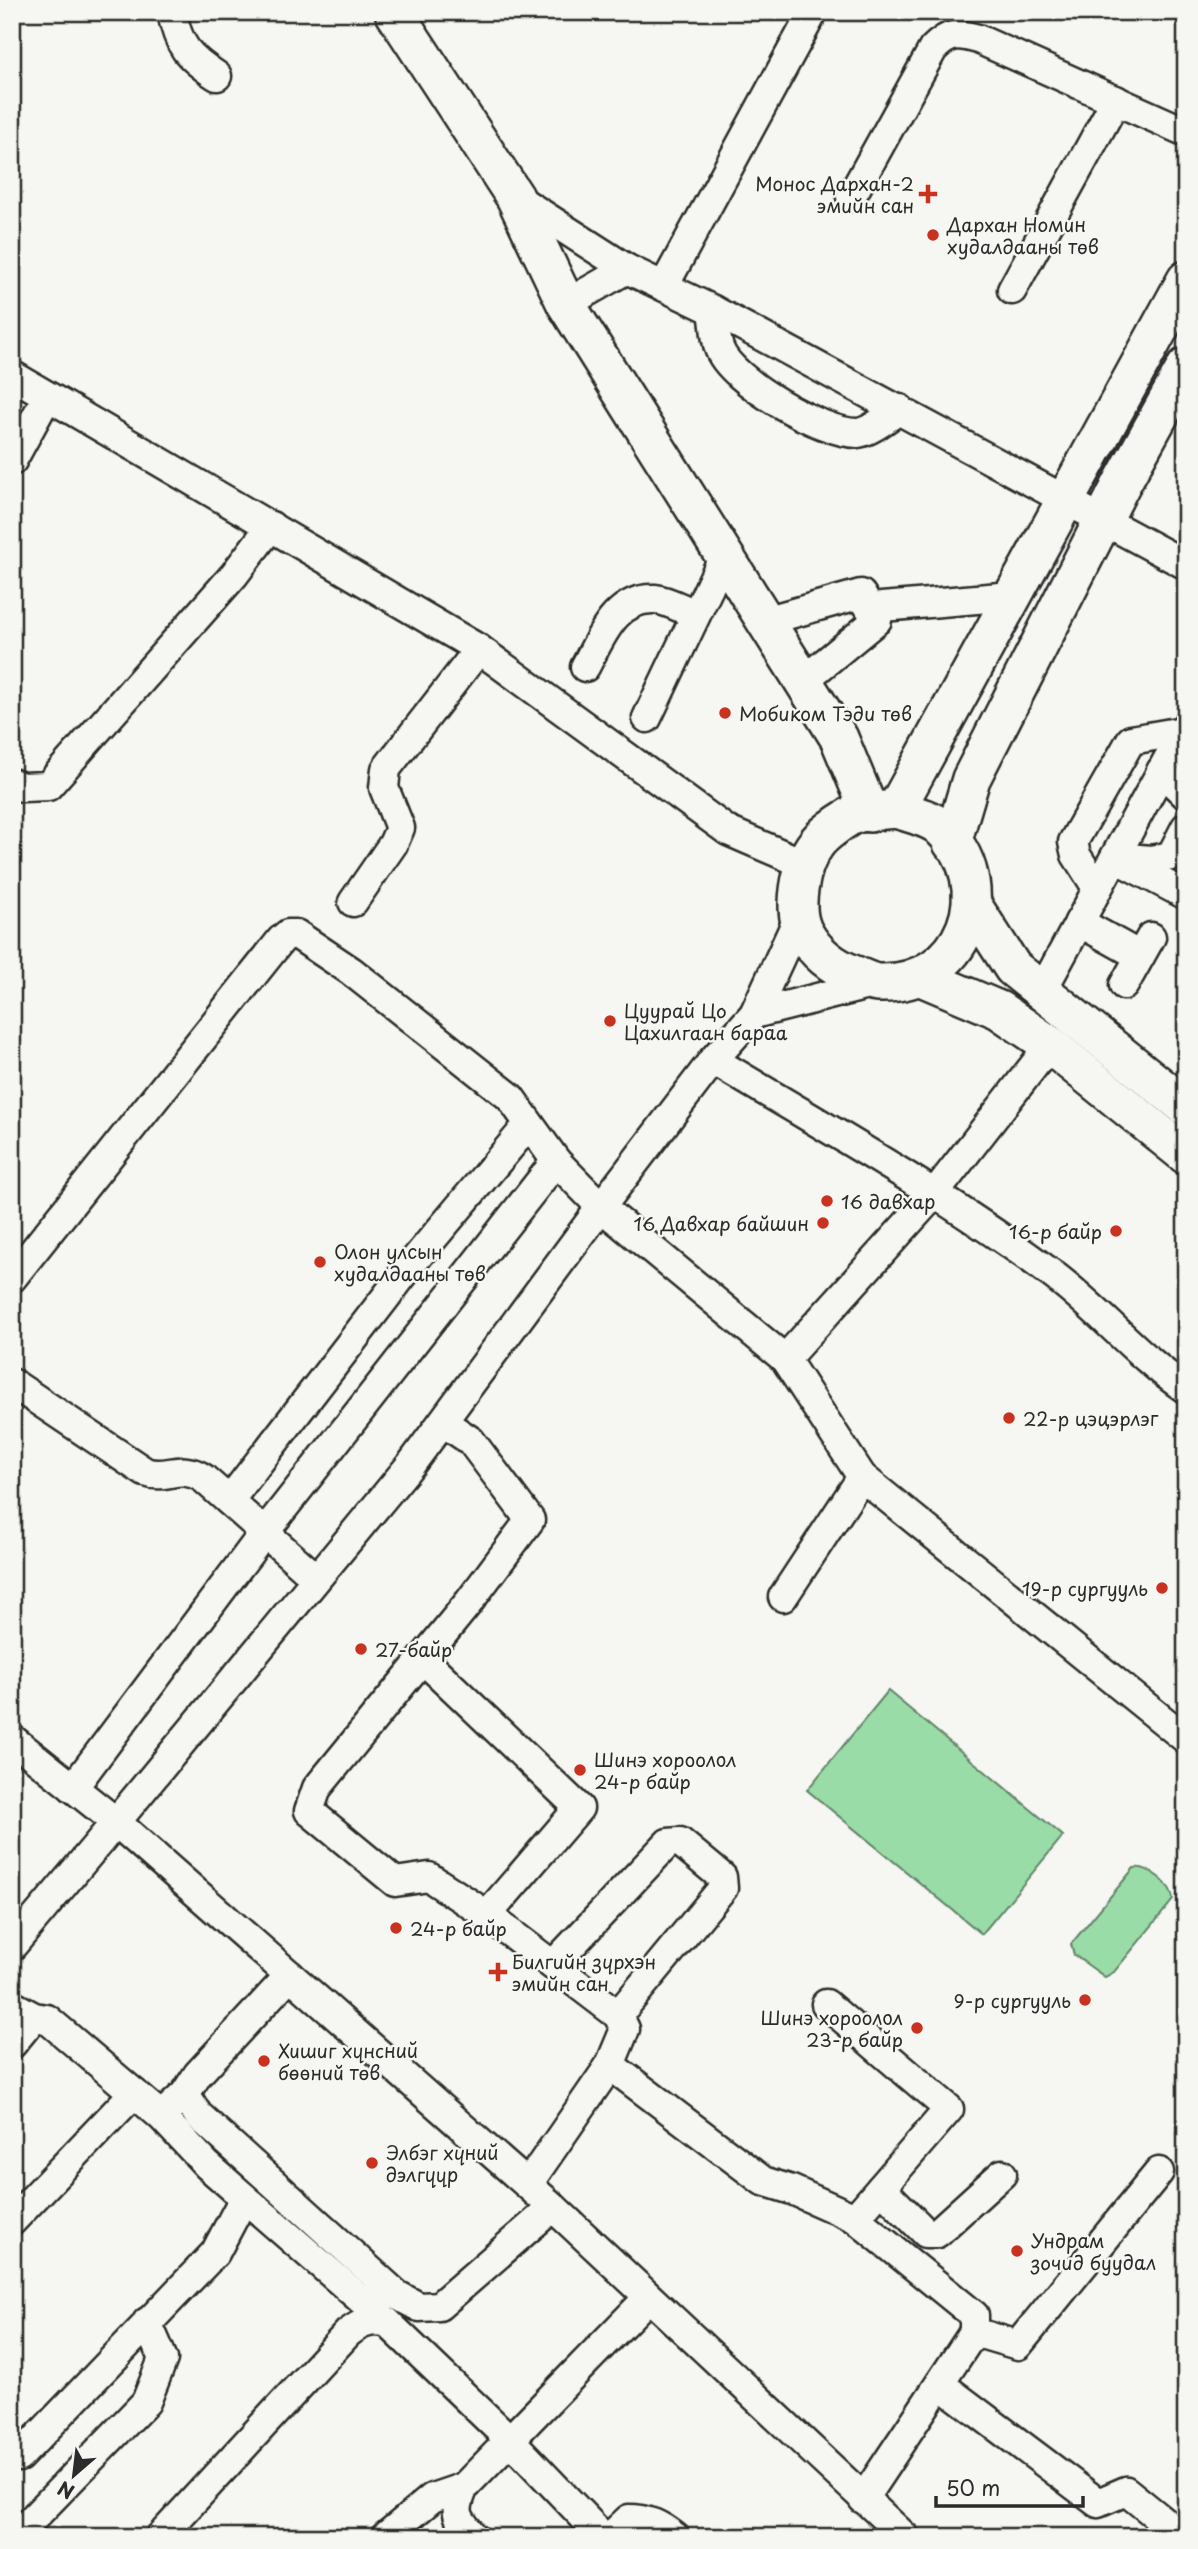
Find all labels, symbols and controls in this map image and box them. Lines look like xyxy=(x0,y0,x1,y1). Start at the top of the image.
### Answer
place label: Монос Дархан-2 эмийн сан xyxy=(755,169,914,219)
marker: Монос Дархан-2 эмийн сан xyxy=(920,186,936,202)
place label: Дархан Номин худалдааны төв xyxy=(946,210,1099,260)
marker: Дархан Номин худалдааны төв xyxy=(925,227,941,243)
place label: Мобиком Тэди төв xyxy=(739,699,912,727)
marker: Мобиком Тэди төв xyxy=(717,705,733,721)
place label: Цуурай Цо Цахилгаан бараа xyxy=(624,996,788,1046)
marker: Цуурай Цо Цахилгаан бараа xyxy=(602,1013,618,1029)
place label: 16 давхар xyxy=(841,1187,936,1215)
marker: 16 давхар xyxy=(819,1193,835,1209)
place label: 16 Давхар байшин xyxy=(633,1209,809,1237)
marker: 16 Давхар байшин xyxy=(815,1215,831,1231)
place label: 16-р байр xyxy=(1009,1217,1102,1245)
marker: 16-р байр xyxy=(1108,1223,1124,1239)
place label: Олон улсын худалдааны төв xyxy=(334,1237,486,1287)
marker: Олон улсын худалдааны төв xyxy=(312,1254,328,1270)
place label: 22-р цэцэрлэг xyxy=(1023,1404,1159,1432)
marker: 22-р цэцэрлэг xyxy=(1001,1410,1017,1426)
place label: 19-р сургууль xyxy=(1022,1574,1148,1602)
marker: 19-р сургууль xyxy=(1154,1580,1170,1596)
place label: 27-байр xyxy=(375,1635,452,1663)
marker: 27-байр xyxy=(353,1641,369,1657)
place label: Шинэ хороолол 24-р байр xyxy=(594,1745,737,1795)
marker: Шинэ хороолол 24-р байр xyxy=(572,1762,588,1778)
place label: 24-р байр xyxy=(410,1914,507,1942)
marker: 24-р байр xyxy=(388,1920,404,1936)
place label: Билгийн зүрхэн эмийн сан xyxy=(512,1947,656,1997)
marker: Билгийн зүрхэн эмийн сан xyxy=(490,1964,506,1980)
place label: 9-р сургууль xyxy=(953,1986,1071,2014)
marker: 9-р сургууль xyxy=(1077,1992,1093,2008)
place label: Шинэ хороолол 23-р байр xyxy=(760,2003,903,2053)
marker: Шинэ хороолол 23-р байр xyxy=(909,2020,925,2036)
place label: Хишиг хүнсний бөөний төв xyxy=(278,2036,418,2086)
marker: Хишиг хүнсний бөөний төв xyxy=(256,2053,272,2069)
place label: Элбэг хүний дэлгүүр xyxy=(386,2138,499,2188)
marker: Элбэг хүний дэлгүүр xyxy=(364,2155,380,2171)
place label: Ундрам зочид буудал xyxy=(1030,2226,1156,2276)
marker: Ундрам зочид буудал xyxy=(1009,2243,1025,2259)
north arrow xyxy=(38,2440,108,2510)
scale bar xyxy=(936,2465,1082,2509)
text: 50 m xyxy=(946,2471,1000,2503)
text: N xyxy=(52,2475,79,2507)

